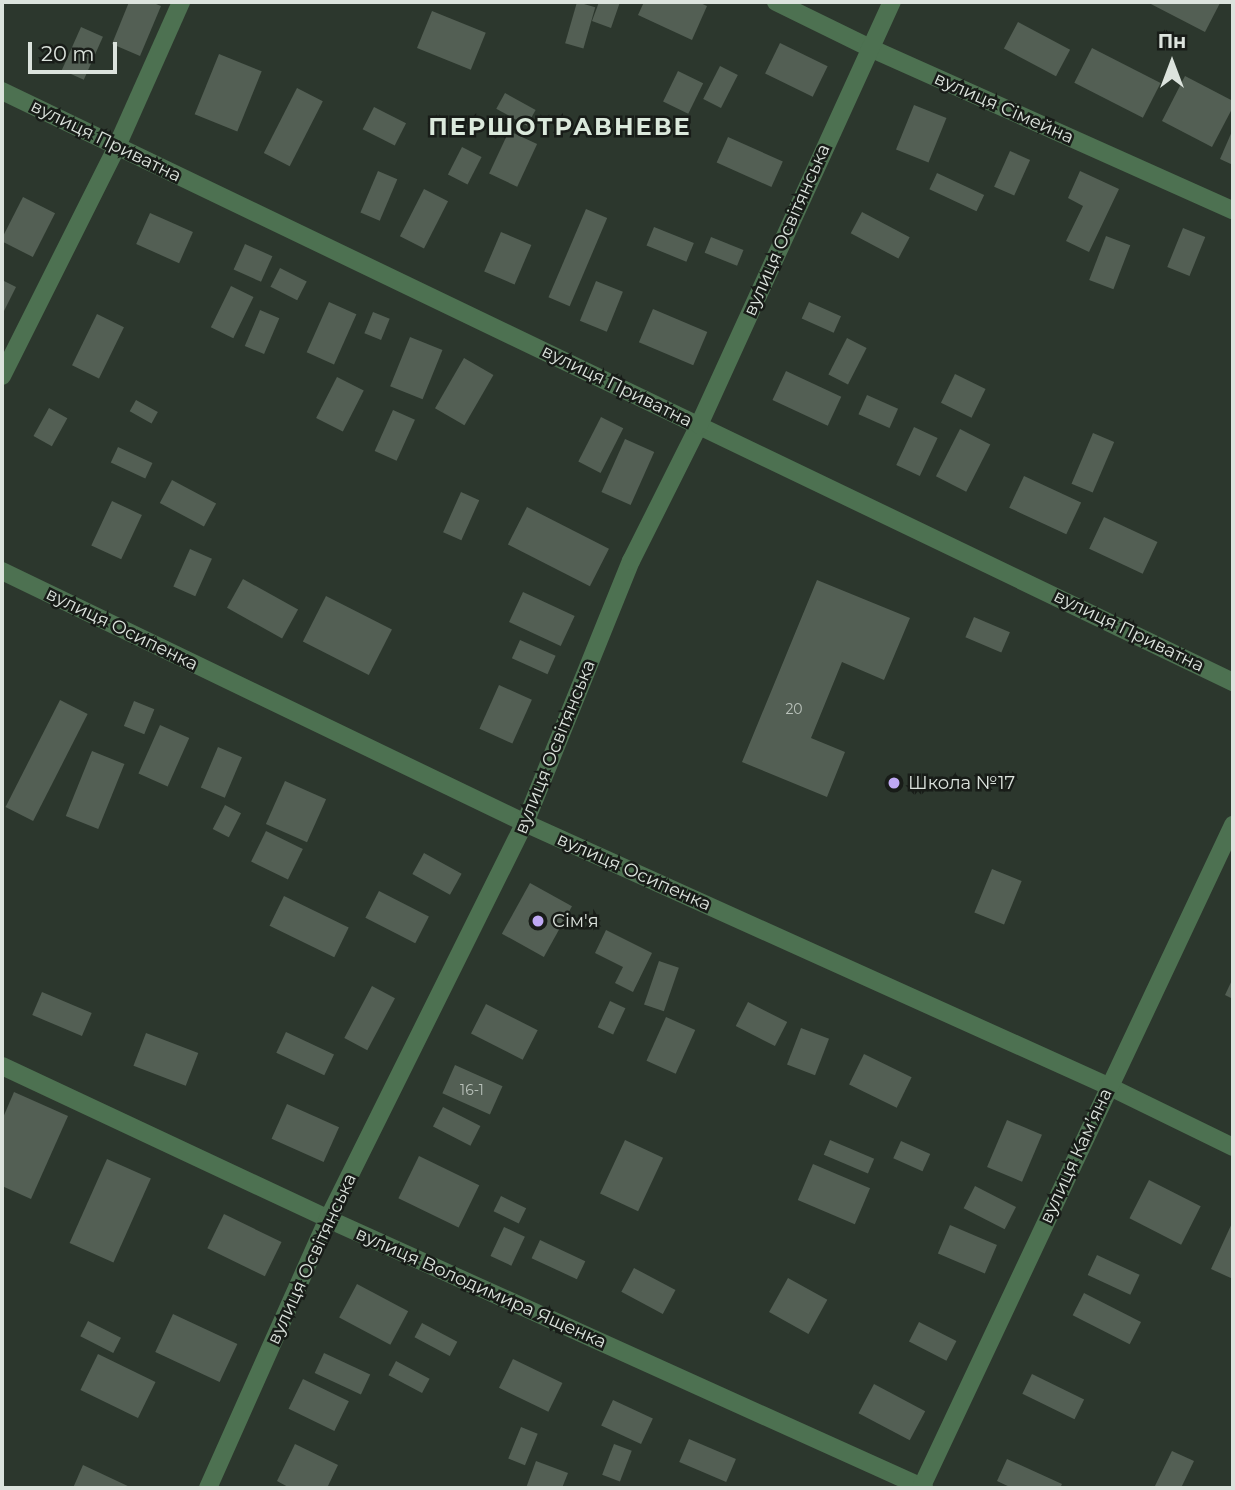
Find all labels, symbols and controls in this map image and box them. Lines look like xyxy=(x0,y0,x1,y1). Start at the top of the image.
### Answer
scale bar xyxy=(32,28,121,72)
north arrow xyxy=(1137,28,1207,98)
text: Пн xyxy=(1158,30,1186,53)
text: 20 m xyxy=(41,41,95,66)
street label: вулиця Сімейна xyxy=(931,68,1077,148)
street label: вулиця Приватна xyxy=(27,95,185,187)
district label: ПЕРШОТРАВНЕВЕ xyxy=(430,113,690,141)
street label: вулиця Освітянська xyxy=(739,141,835,319)
street label: вулиця Приватна xyxy=(538,340,696,432)
street label: вулиця Осипенка xyxy=(43,583,201,675)
street label: вулиця Приватна xyxy=(1050,585,1208,677)
street label: вулиця Освітянська xyxy=(510,657,600,837)
house number: 20 xyxy=(785,701,803,717)
place label: Школа №17 xyxy=(908,772,1015,794)
marker: Школа №17 xyxy=(886,775,902,791)
street label: вулиця Осипенка xyxy=(554,828,714,916)
place label: Сім'я xyxy=(552,910,599,932)
marker: Сім'я xyxy=(530,913,546,929)
house number: 16-1 xyxy=(460,1082,484,1098)
street label: вулиця Кам’яна xyxy=(1035,1085,1117,1227)
street label: вулиця Освітянська xyxy=(263,1170,361,1348)
street label: вулиця Володимира Ященка xyxy=(352,1223,610,1353)

